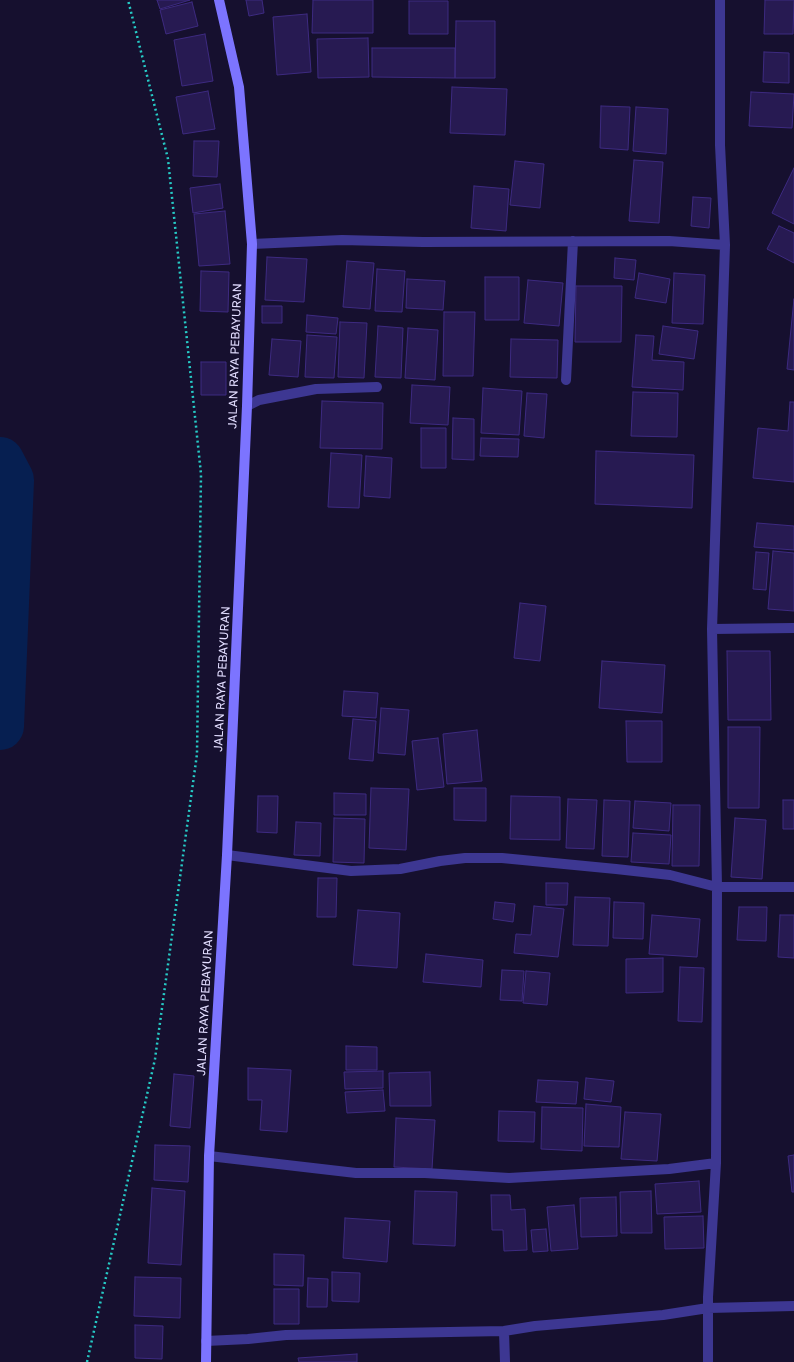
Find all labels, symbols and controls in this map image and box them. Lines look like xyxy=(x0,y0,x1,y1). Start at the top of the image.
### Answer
street label: JALAN RAYA PEBAYURAN xyxy=(225,283,245,429)
street label: JALAN RAYA PEBAYURAN xyxy=(211,606,233,752)
street label: JALAN RAYA PEBAYURAN xyxy=(194,930,216,1076)

